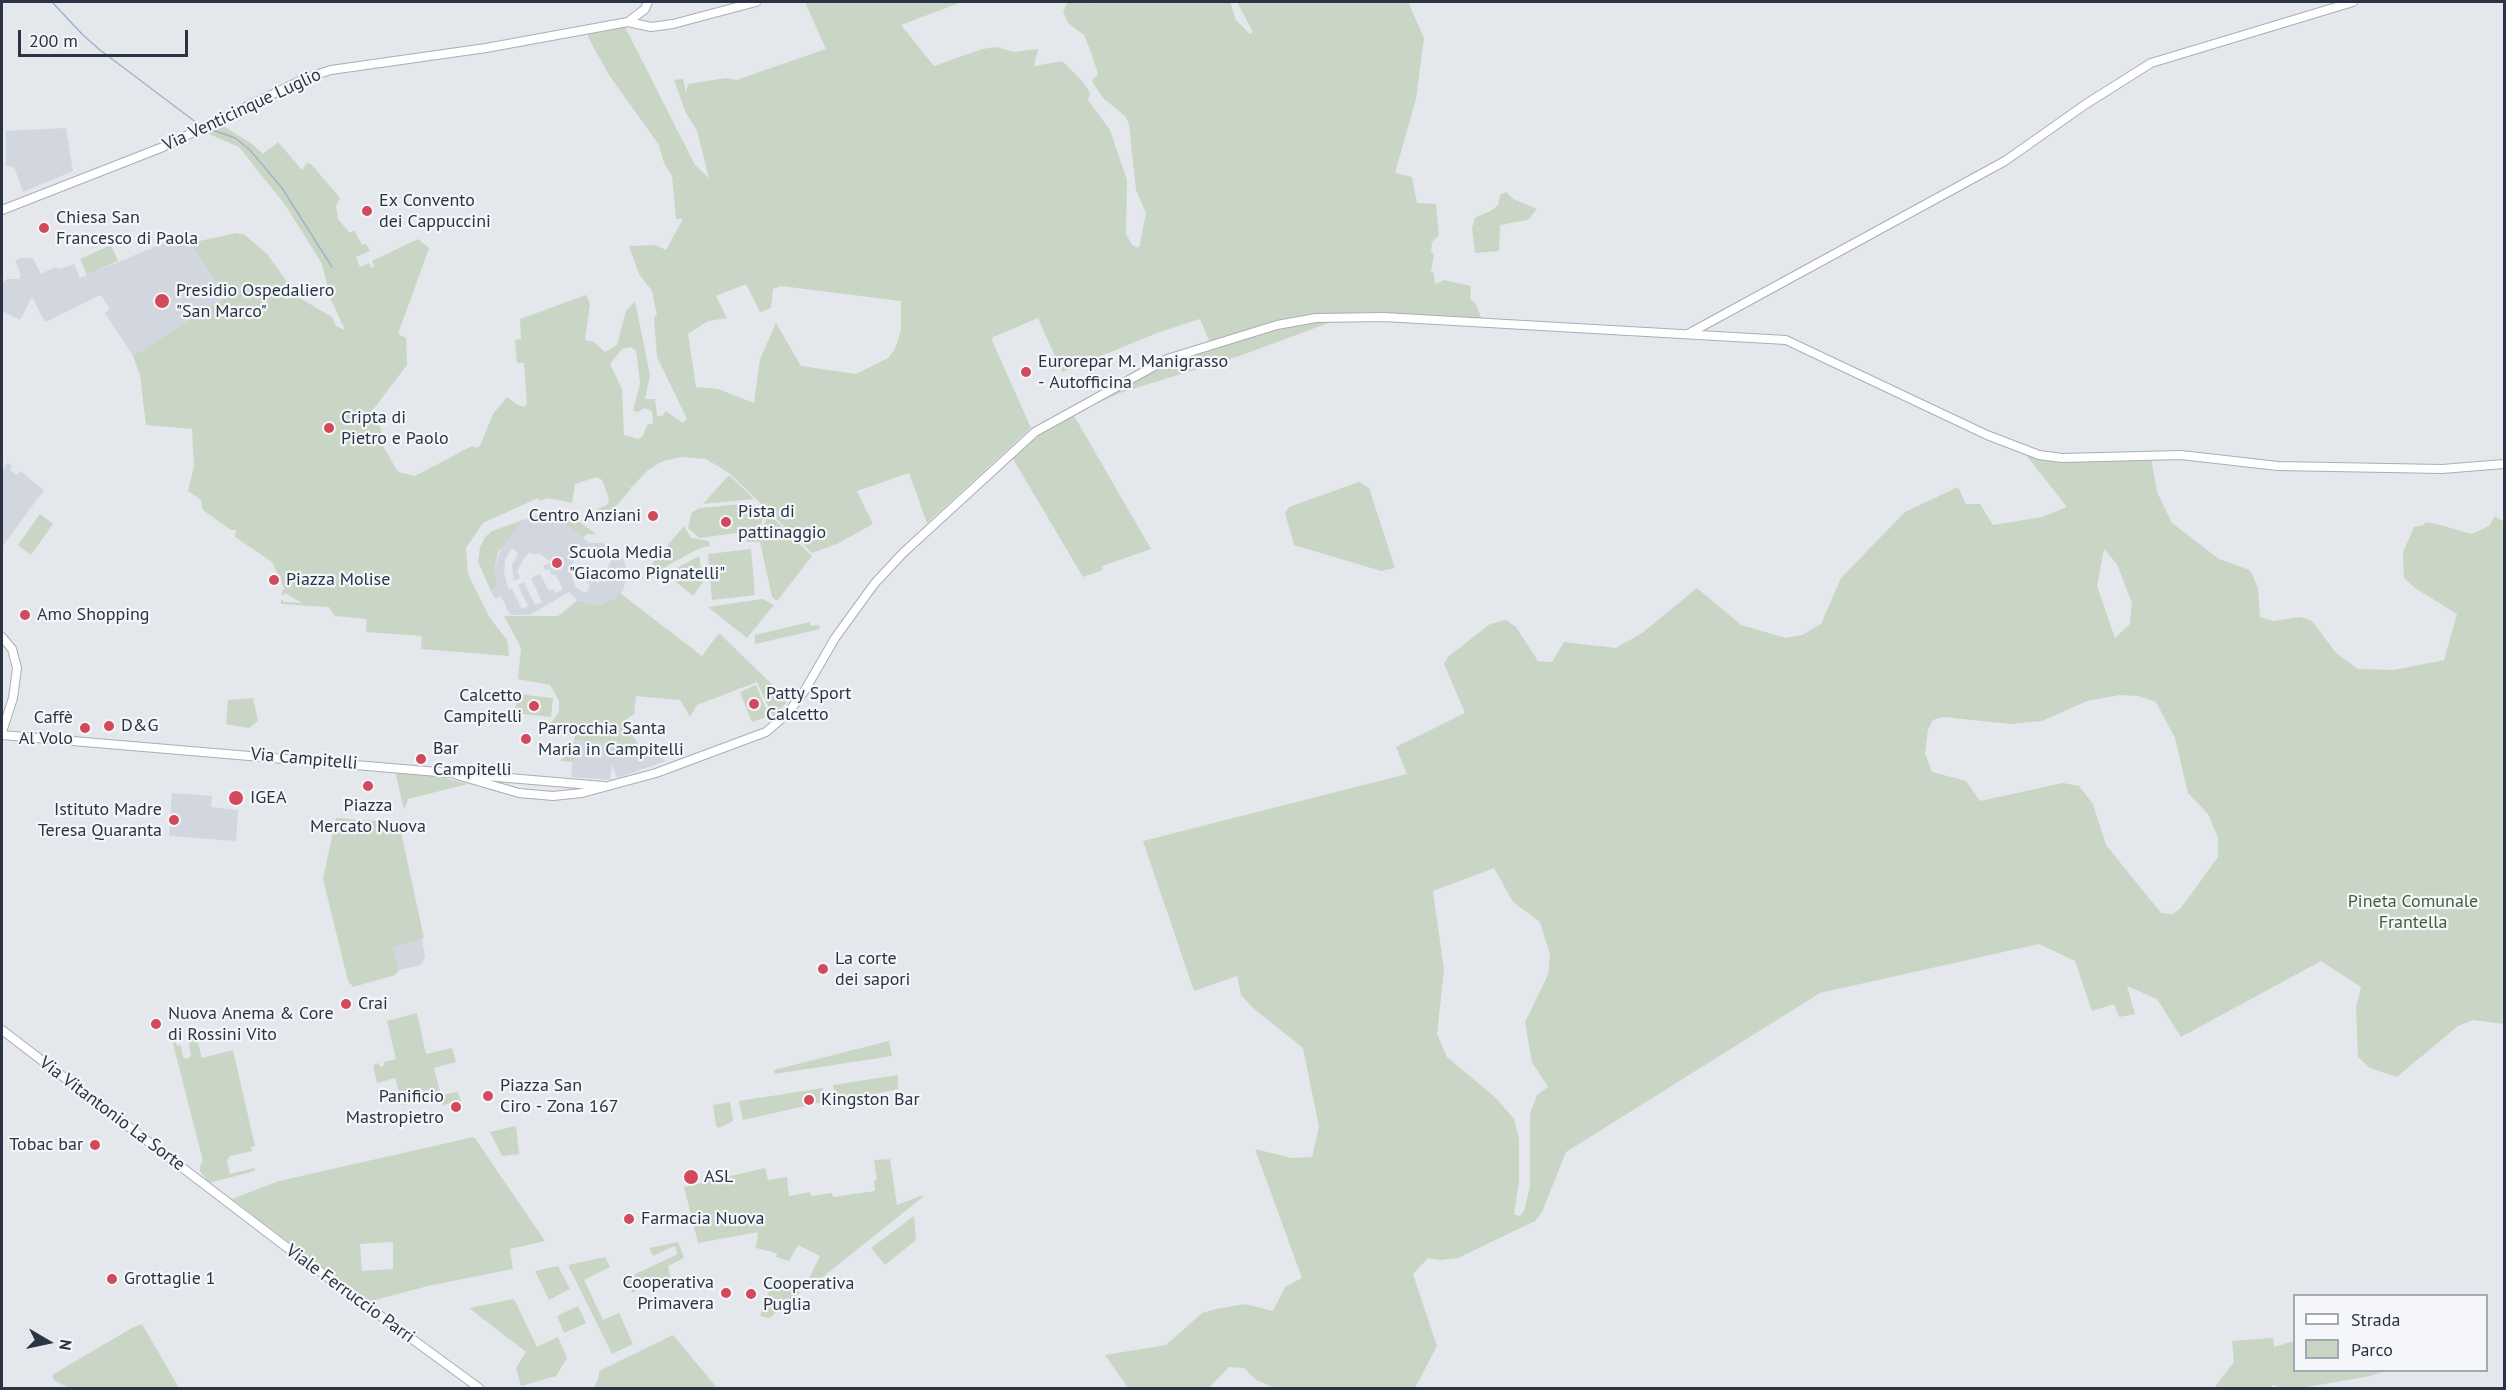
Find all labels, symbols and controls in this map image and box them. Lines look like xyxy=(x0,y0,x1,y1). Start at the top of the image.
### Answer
scale bar xyxy=(21,18,190,56)
text: 200 m xyxy=(29,29,78,52)
street label: Via Venticinque Luglio xyxy=(159,64,325,156)
place label: Ex Convento dei Cappuccini xyxy=(379,190,491,232)
marker: Ex Convento dei Cappuccini xyxy=(360,204,374,218)
place label: Chiesa San Francesco di Paola xyxy=(56,207,198,250)
marker: Chiesa San Francesco di Paola xyxy=(37,221,51,235)
place label: Presidio Ospedaliero "San Marco" xyxy=(176,280,334,322)
marker: Presidio Ospedaliero "San Marco" xyxy=(153,292,171,310)
place label: Eurorepar M. Manigrasso - Autofficina xyxy=(1038,351,1228,394)
marker: Eurorepar M. Manigrasso - Autofficina xyxy=(1019,365,1033,379)
place label: Cripta di Pietro e Paolo xyxy=(341,407,449,450)
marker: Cripta di Pietro e Paolo xyxy=(322,421,336,435)
place label: Pista di pattinaggio xyxy=(738,501,826,544)
place label: Centro Anziani xyxy=(529,505,641,527)
marker: Centro Anziani xyxy=(646,509,660,523)
marker: Pista di pattinaggio xyxy=(719,515,733,529)
place label: Scuola Media "Giacomo Pignatelli" xyxy=(569,542,725,584)
marker: Scuola Media "Giacomo Pignatelli" xyxy=(550,556,564,570)
place label: Piazza Molise xyxy=(286,569,390,591)
marker: Piazza Molise xyxy=(267,573,281,587)
place label: Amo Shopping xyxy=(37,604,149,626)
marker: Amo Shopping xyxy=(18,608,32,622)
place label: Patty Sport Calcetto xyxy=(766,683,851,726)
place label: Calcetto Campitelli xyxy=(444,685,522,728)
marker: Patty Sport Calcetto xyxy=(747,697,761,711)
marker: Calcetto Campitelli xyxy=(527,699,541,713)
place label: Caffè Al Volo xyxy=(19,707,73,750)
place label: D&G xyxy=(121,715,158,737)
place label: Parrocchia Santa Maria in Campitelli xyxy=(538,718,684,760)
marker: D&G xyxy=(102,719,116,733)
marker: Caffè Al Volo xyxy=(78,721,92,735)
marker: Parrocchia Santa Maria in Campitelli xyxy=(519,732,533,746)
place label: Bar Campitelli xyxy=(433,738,511,780)
street label: Via Campitelli xyxy=(250,744,358,774)
marker: Bar Campitelli xyxy=(414,752,428,766)
marker: Piazza Mercato Nuova xyxy=(361,779,375,793)
place label: IGEA xyxy=(250,787,286,809)
marker: IGEA xyxy=(227,789,245,807)
place label: Piazza Mercato Nuova xyxy=(310,795,426,838)
place label: Istituto Madre Teresa Quaranta xyxy=(38,799,162,842)
marker: Istituto Madre Teresa Quaranta xyxy=(167,813,181,827)
park label: Pineta Comunale Frantella xyxy=(2348,891,2478,934)
place label: La corte dei sapori xyxy=(835,948,910,990)
marker: La corte dei sapori xyxy=(816,962,830,976)
place label: Crai xyxy=(358,993,388,1015)
marker: Crai xyxy=(339,997,353,1011)
place label: Nuova Anema & Core di Rossini Vito xyxy=(168,1003,334,1046)
marker: Nuova Anema & Core di Rossini Vito xyxy=(149,1017,163,1031)
street label: Via Vitantonio La Sorte xyxy=(35,1052,189,1176)
place label: Piazza San Ciro - Zona 167 xyxy=(500,1075,619,1118)
place label: Panificio Mastropietro xyxy=(346,1086,444,1128)
marker: Piazza San Ciro - Zona 167 xyxy=(481,1089,495,1103)
place label: Kingston Bar xyxy=(821,1089,920,1111)
marker: Kingston Bar xyxy=(802,1093,816,1107)
marker: Panificio Mastropietro xyxy=(449,1100,463,1114)
place label: Tobac bar xyxy=(9,1134,83,1156)
marker: Tobac bar xyxy=(88,1138,102,1152)
place label: ASL xyxy=(704,1166,733,1188)
marker: ASL xyxy=(682,1168,700,1186)
place label: Farmacia Nuova xyxy=(641,1208,764,1230)
marker: Farmacia Nuova xyxy=(622,1212,636,1226)
street label: Viale Ferruccio Parri xyxy=(281,1240,419,1348)
place label: Grottaglie 1 xyxy=(124,1268,215,1290)
marker: Grottaglie 1 xyxy=(105,1272,119,1286)
place label: Cooperativa Primavera xyxy=(623,1272,714,1314)
place label: Cooperativa Puglia xyxy=(763,1273,854,1316)
marker: Cooperativa Primavera xyxy=(719,1286,733,1300)
marker: Cooperativa Puglia xyxy=(744,1287,758,1301)
legend xyxy=(2293,1294,2488,1372)
text: Strada xyxy=(2351,1308,2400,1331)
north arrow xyxy=(18,1312,78,1372)
text: N xyxy=(55,1338,76,1352)
text: Parco xyxy=(2351,1338,2393,1361)

